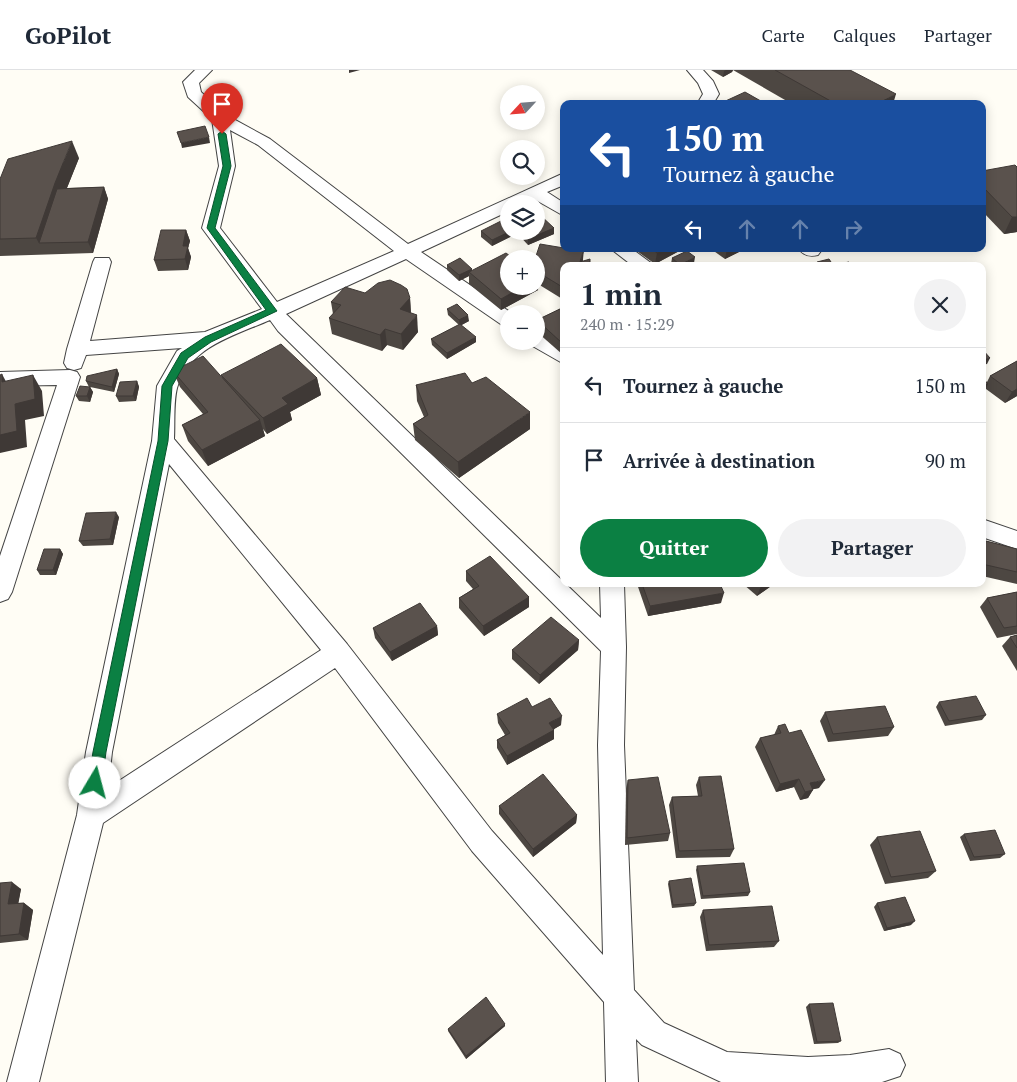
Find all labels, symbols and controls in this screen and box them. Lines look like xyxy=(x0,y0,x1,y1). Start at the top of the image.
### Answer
text: GoPilot xyxy=(25,19,111,51)
text: Carte xyxy=(762,23,805,47)
text: Calques xyxy=(833,23,896,47)
text: Partager xyxy=(924,23,992,47)
pin xyxy=(201,83,243,134)
north arrow xyxy=(500,85,545,130)
map controls xyxy=(500,85,545,350)
icon: arrive xyxy=(208,90,236,118)
text: 150 m xyxy=(663,115,764,161)
icon: left xyxy=(580,120,645,185)
button: search xyxy=(500,140,545,185)
text: Tournez à gauche xyxy=(663,159,834,188)
button: layers xyxy=(500,195,545,240)
icon: left xyxy=(680,215,708,243)
icon: ahead xyxy=(733,215,761,243)
icon: ahead xyxy=(786,215,814,243)
icon: right xyxy=(839,215,867,243)
button: + xyxy=(500,250,545,295)
text: 1 min xyxy=(580,274,662,314)
button: close xyxy=(914,279,966,331)
button: − xyxy=(500,305,545,350)
text: 240 m · 15:29 xyxy=(580,313,674,335)
icon: left xyxy=(580,371,608,399)
text: Tournez à gauche xyxy=(623,373,784,398)
text: 150 m xyxy=(915,373,966,398)
icon: arrive xyxy=(580,446,608,474)
text: Arrivée à destination xyxy=(623,448,815,473)
text: 90 m xyxy=(925,448,966,473)
button: Quitter xyxy=(580,519,768,577)
button: Partager xyxy=(778,519,966,577)
position arrow xyxy=(68,756,120,808)

